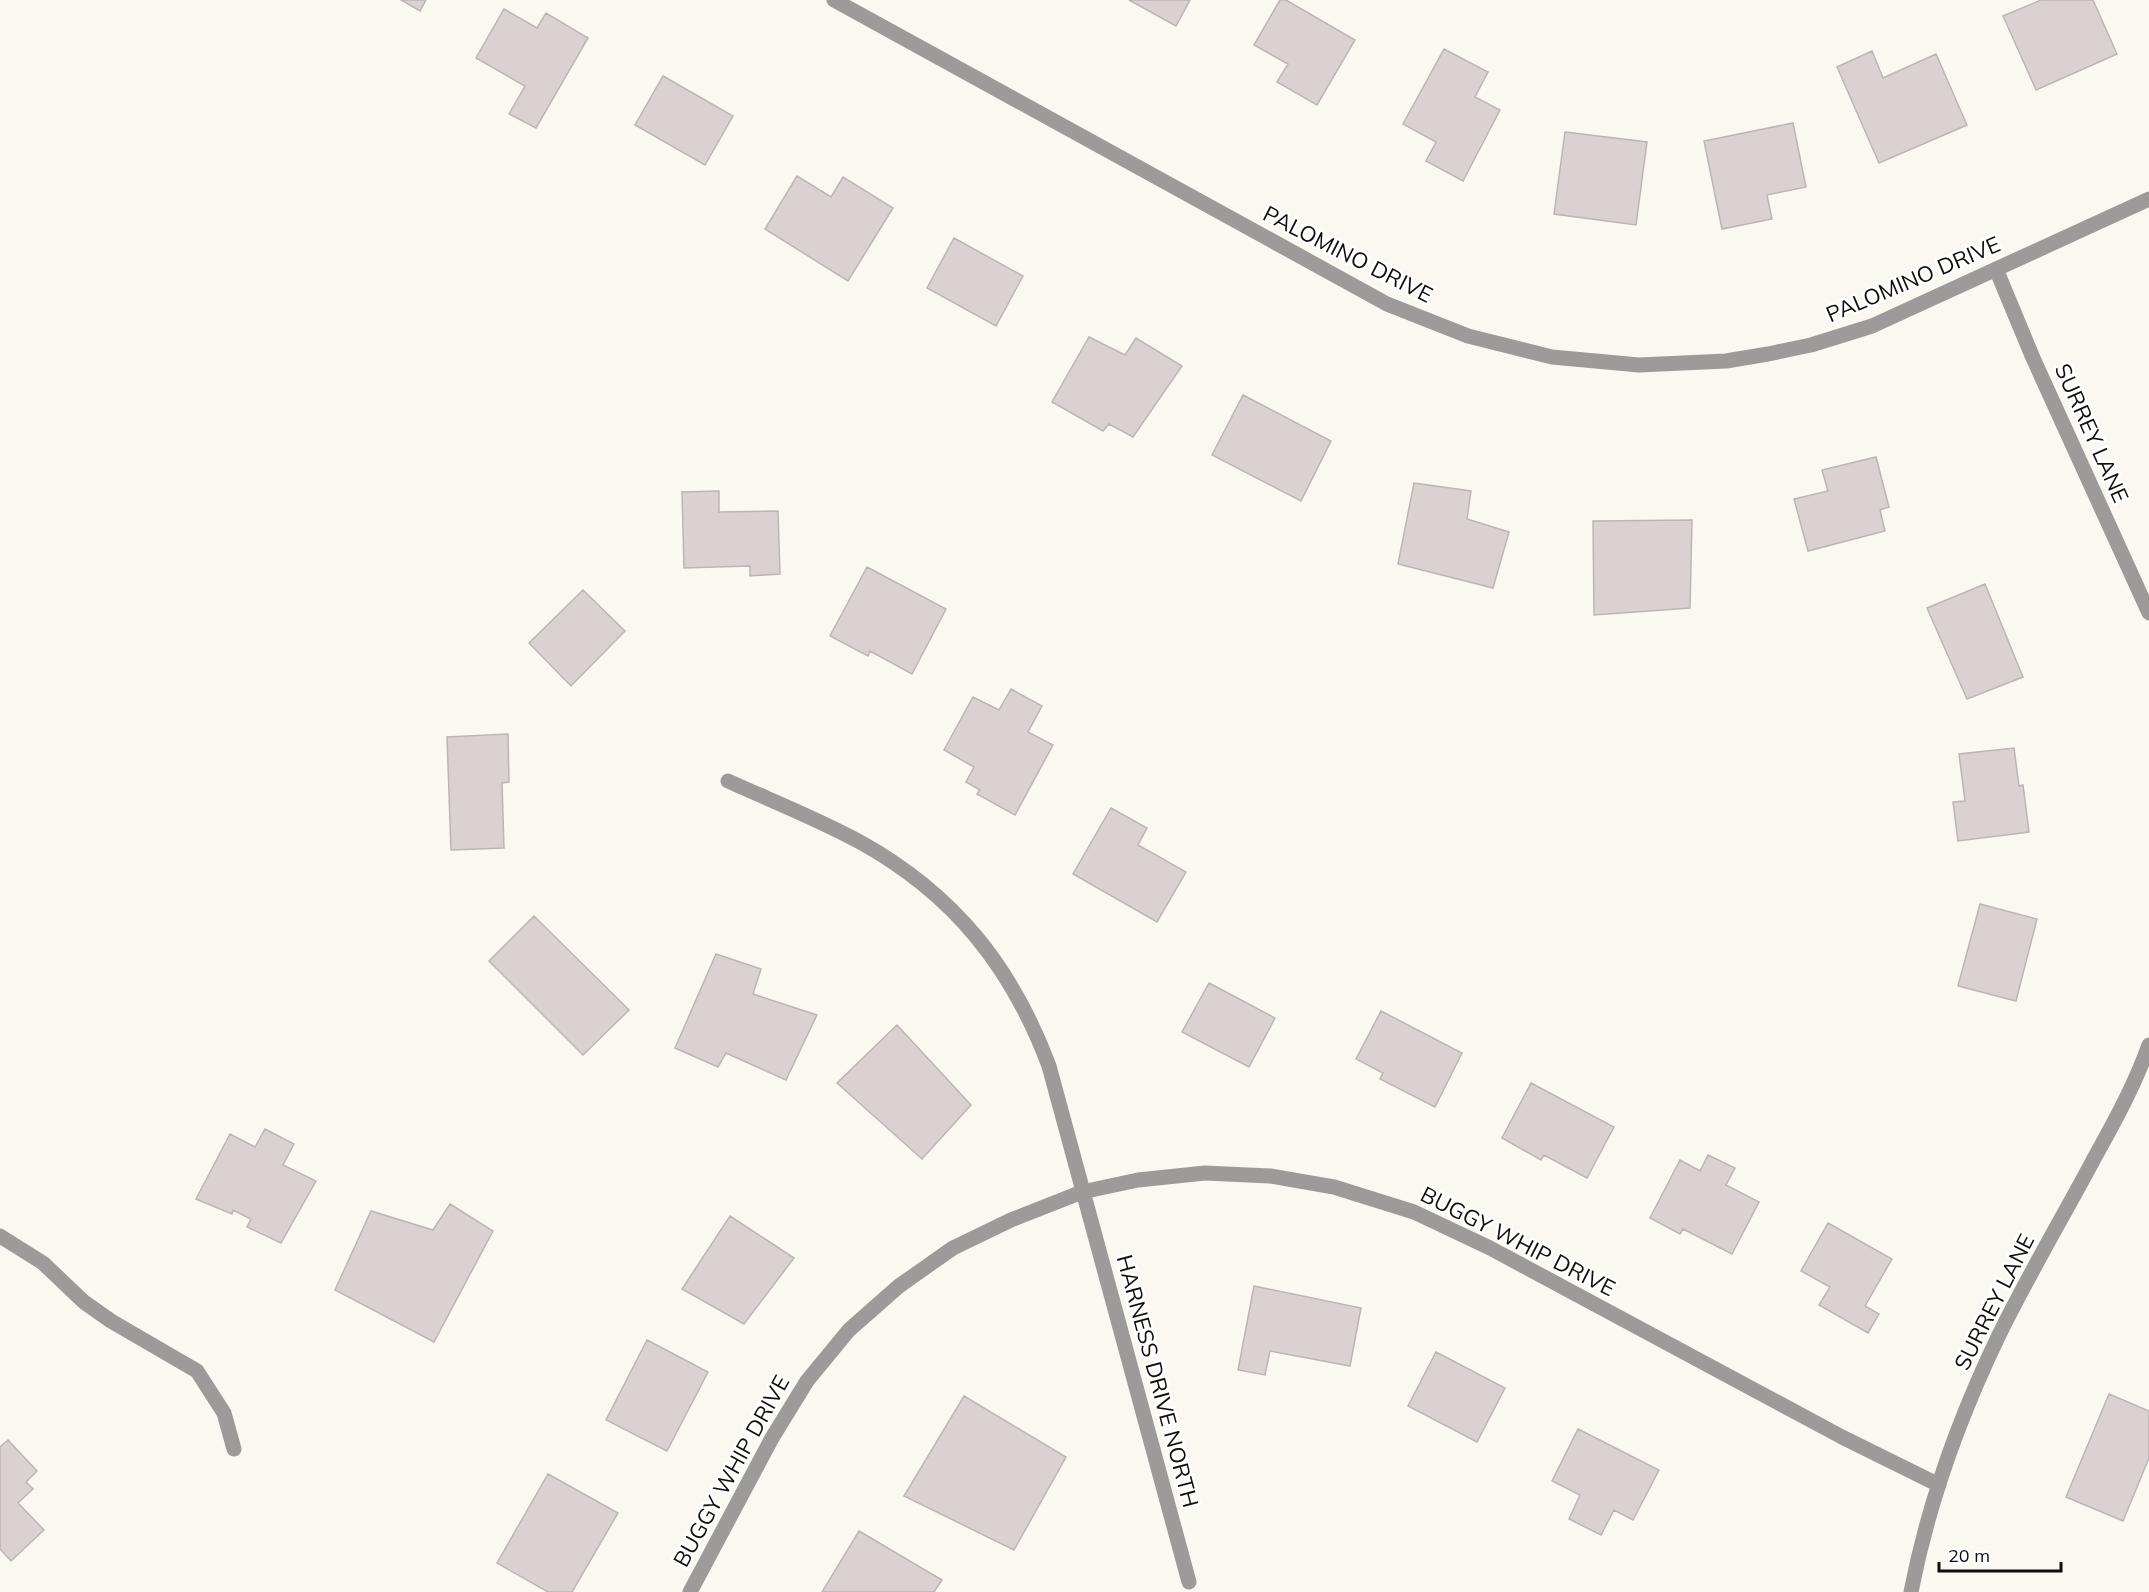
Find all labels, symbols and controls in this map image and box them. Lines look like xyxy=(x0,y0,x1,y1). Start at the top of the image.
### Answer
street label: PALOMINO DRIVE xyxy=(1259,199,1437,309)
street label: PALOMINO DRIVE xyxy=(1822,230,2004,328)
street label: SURREY LANE xyxy=(2049,359,2135,507)
street label: BUGGY WHIP DRIVE xyxy=(1416,1180,1620,1302)
street label: SURREY LANE xyxy=(1948,1229,2040,1375)
street label: HARNESS DRIVE NORTH xyxy=(1111,1252,1205,1510)
street label: BUGGY WHIP DRIVE xyxy=(667,1370,795,1572)
scale bar xyxy=(1939,1535,2060,1573)
text: 20 m xyxy=(1948,1544,1990,1567)

